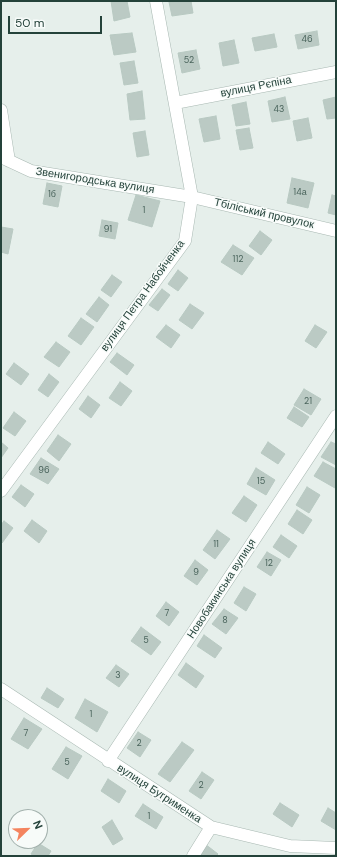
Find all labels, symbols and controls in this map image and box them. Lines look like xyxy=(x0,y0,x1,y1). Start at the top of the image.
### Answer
scale bar xyxy=(10,8,104,34)
text: 50 m xyxy=(15,15,44,31)
house number: 46 xyxy=(301,35,313,45)
house number: 52 xyxy=(184,56,194,66)
street label: вулиця Рєпіна xyxy=(219,74,293,100)
house number: 43 xyxy=(274,105,284,115)
street label: Звенигородська вулиця xyxy=(35,165,155,197)
house number: 14а xyxy=(293,188,307,198)
house number: 1б xyxy=(48,190,56,200)
street label: Тбіліський провулок xyxy=(213,196,315,232)
house number: 1 xyxy=(143,206,145,216)
house number: 91 xyxy=(104,225,112,235)
street label: вулиця Петра Набойченка xyxy=(98,238,188,354)
house number: 112 xyxy=(233,255,243,265)
house number: 21 xyxy=(304,397,312,407)
house number: 96 xyxy=(38,466,50,476)
house number: 15 xyxy=(257,477,265,487)
street label: Новобакинська вулиця xyxy=(185,537,259,641)
house number: 11 xyxy=(213,540,219,550)
house number: 12 xyxy=(265,559,273,569)
house number: 9 xyxy=(193,568,199,578)
house number: 7 xyxy=(165,609,169,619)
house number: 8 xyxy=(222,616,228,626)
house number: 5 xyxy=(143,636,149,646)
house number: 3 xyxy=(115,671,121,681)
house number: 1 xyxy=(90,710,92,720)
house number: 7 xyxy=(24,729,28,739)
house number: 2 xyxy=(136,739,142,749)
house number: 5 xyxy=(64,758,70,768)
street label: вулиця Бугрименка xyxy=(114,762,204,826)
house number: 2 xyxy=(198,781,204,791)
north arrow xyxy=(8,809,48,849)
house number: 1 xyxy=(148,812,150,822)
text: N xyxy=(30,818,46,831)

